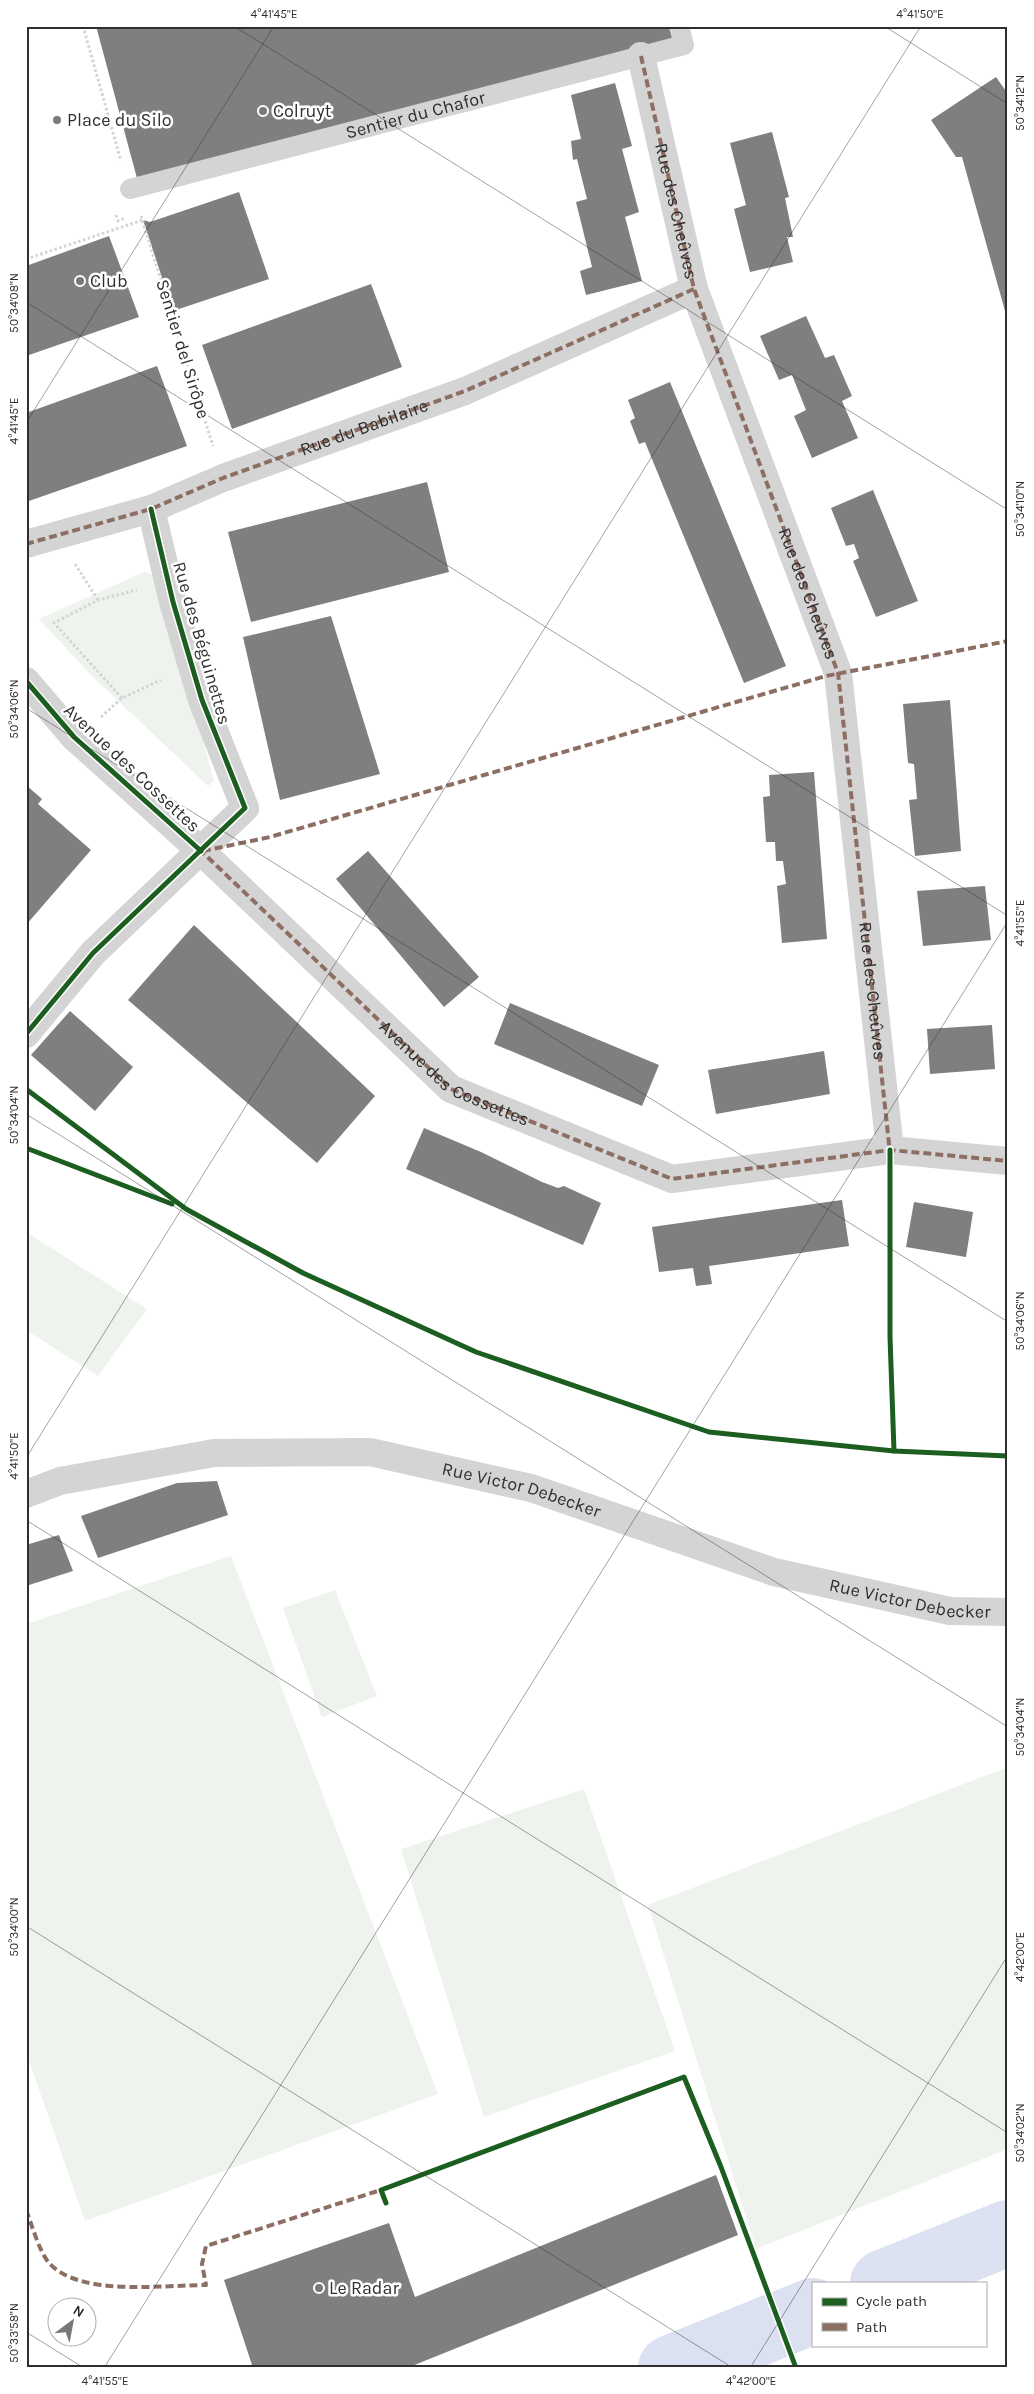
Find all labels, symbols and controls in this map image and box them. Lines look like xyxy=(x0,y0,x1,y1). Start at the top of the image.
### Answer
text: 4°41'45"E xyxy=(251,7,297,21)
text: 4°41'50"E xyxy=(896,7,944,21)
text: 50°34'12"N xyxy=(1013,75,1027,131)
street label: Sentier du Chafor xyxy=(343,86,488,143)
place label: Colruyt xyxy=(273,100,332,122)
marker: Colruyt xyxy=(257,105,269,117)
place label: Place du Silo xyxy=(67,109,172,131)
marker: Place du Silo xyxy=(51,114,63,126)
street label: Rue des Cheûves xyxy=(650,141,702,281)
place label: Club xyxy=(90,270,128,292)
text: 50°34'08"N xyxy=(7,273,21,333)
marker: Club xyxy=(74,275,86,287)
street label: Sentier del Sirôpe xyxy=(151,277,215,421)
street label: Rue du Babilaire xyxy=(297,394,431,460)
text: 4°41'45"E xyxy=(7,398,21,444)
text: 50°34'10"N xyxy=(1013,481,1027,537)
street label: Rue des Cheûves xyxy=(773,524,843,662)
street label: Rue des Béguinettes xyxy=(168,559,236,727)
text: 50°34'06"N xyxy=(7,679,21,739)
street label: Avenue des Cossettes xyxy=(59,699,205,837)
text: 4°41'55"E xyxy=(1013,899,1027,947)
street label: Rue des Cheûves xyxy=(854,921,891,1061)
street label: Avenue des Cossettes xyxy=(375,1016,533,1131)
text: 50°34'04"N xyxy=(7,1085,21,1145)
text: 50°34'06"N xyxy=(1013,1291,1027,1351)
text: 4°41'50"E xyxy=(7,1432,21,1480)
street label: Rue Victor Debecker xyxy=(440,1457,604,1522)
street label: Rue Victor Debecker xyxy=(827,1574,991,1623)
text: 50°34'04"N xyxy=(1013,1697,1027,1757)
text: 50°34'00"N xyxy=(7,1897,21,1957)
text: 4°42'00"E xyxy=(1013,1932,1027,1982)
text: 50°34'02"N xyxy=(1013,2103,1027,2163)
place label: Le Radar xyxy=(329,2277,399,2299)
marker: Le Radar xyxy=(313,2282,325,2294)
legend xyxy=(812,2282,986,2346)
text: Cycle path xyxy=(856,2292,927,2310)
north arrow xyxy=(48,2296,98,2346)
text: N xyxy=(70,2302,87,2321)
text: 50°33'58"N xyxy=(7,2303,21,2363)
text: Path xyxy=(856,2318,887,2336)
text: 4°41'55"E xyxy=(81,2374,129,2388)
text: 4°42'00"E xyxy=(726,2374,776,2388)

